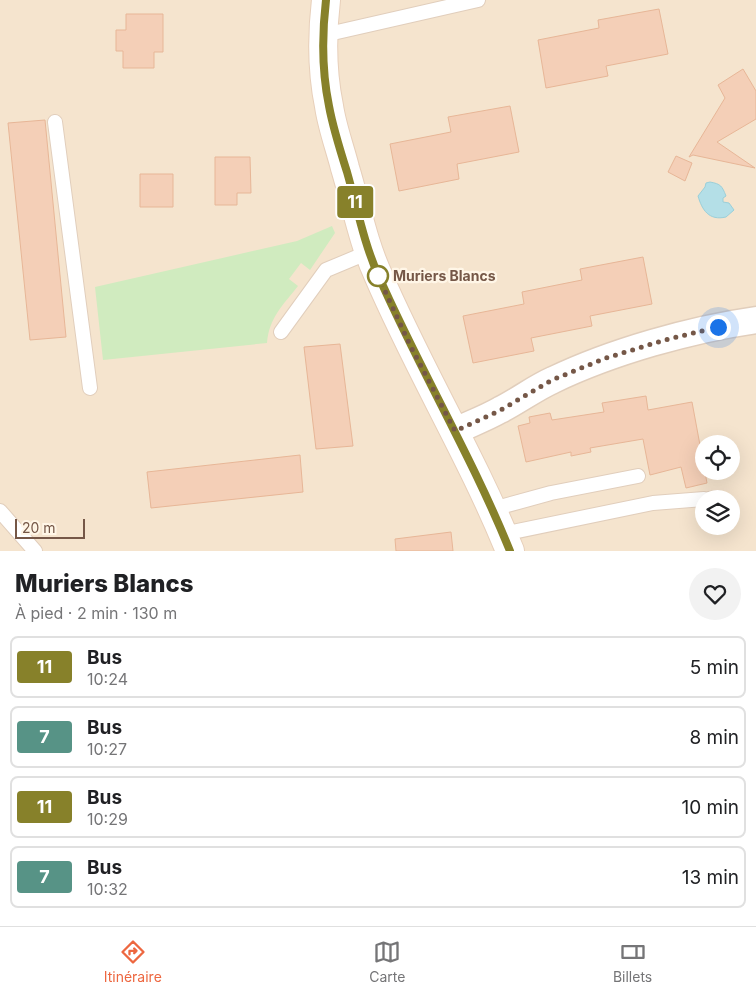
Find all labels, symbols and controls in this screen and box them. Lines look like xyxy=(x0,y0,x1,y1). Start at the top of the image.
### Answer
line badge: 11 xyxy=(332,186,378,218)
text: 11 xyxy=(347,191,363,212)
marker: Muriers Blancs xyxy=(367,265,389,287)
place label: Muriers Blancs xyxy=(393,267,496,284)
your location xyxy=(706,315,731,340)
map controls xyxy=(695,435,740,535)
button: locate xyxy=(695,435,740,480)
button: layers xyxy=(695,490,740,535)
scale bar xyxy=(15,516,85,539)
text: 20 m xyxy=(22,519,56,536)
button: heart xyxy=(689,568,741,620)
text: Muriers Blancs xyxy=(15,569,194,598)
text: À pied · 2 min · 130 m xyxy=(15,603,177,623)
text: Bus xyxy=(87,646,122,669)
text: 11 xyxy=(37,656,52,677)
text: 5 min xyxy=(690,656,739,679)
text: 10:24 xyxy=(87,669,128,689)
text: Bus xyxy=(87,716,122,739)
text: 7 xyxy=(39,726,50,747)
text: 8 min xyxy=(689,726,739,749)
text: 10:27 xyxy=(87,739,127,759)
text: Bus xyxy=(87,786,122,809)
text: 11 xyxy=(37,796,52,817)
text: 10 min xyxy=(681,796,739,819)
text: 10:29 xyxy=(87,809,128,829)
text: Bus xyxy=(87,856,122,879)
text: 7 xyxy=(39,866,50,887)
text: 13 min xyxy=(682,866,739,889)
text: 10:32 xyxy=(87,879,128,899)
tab: Itinéraire xyxy=(104,938,162,985)
tab: Carte xyxy=(369,938,405,985)
tab: Billets xyxy=(613,938,652,985)

